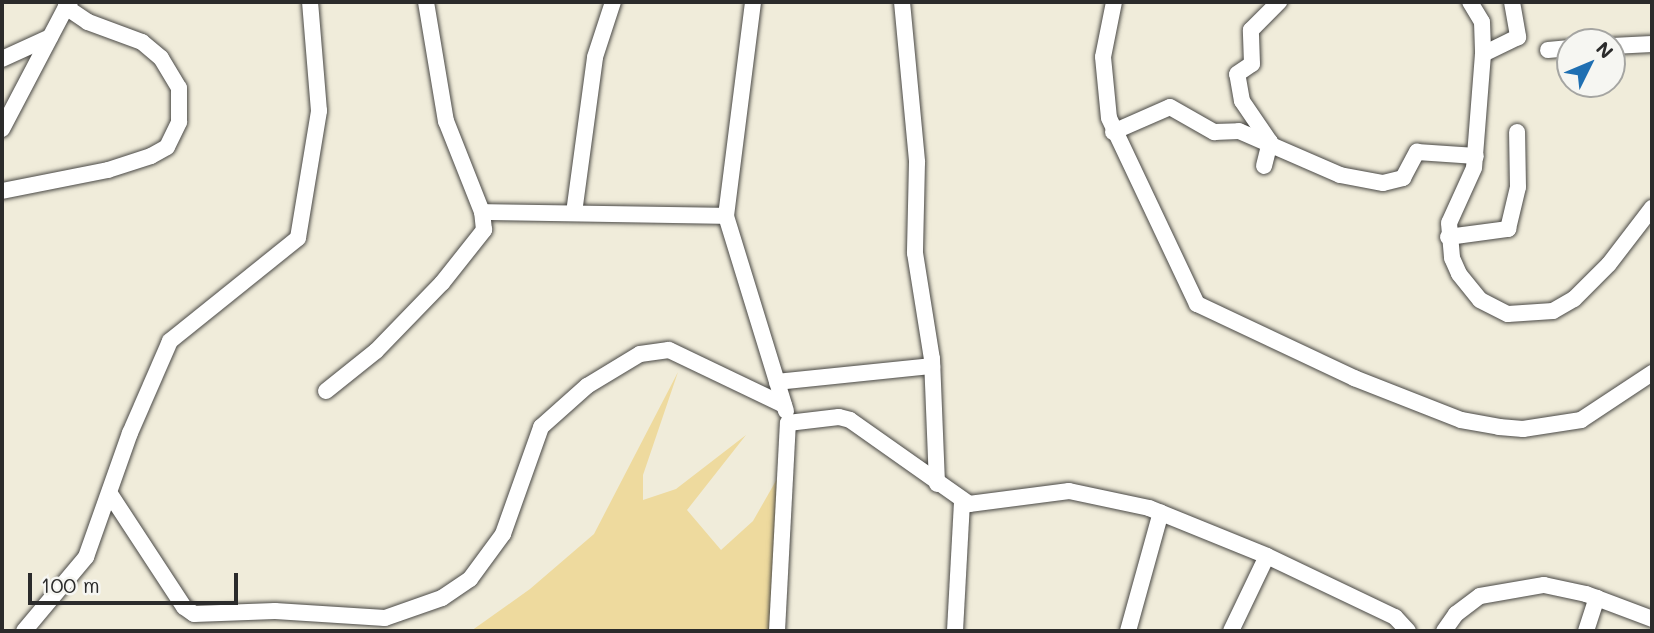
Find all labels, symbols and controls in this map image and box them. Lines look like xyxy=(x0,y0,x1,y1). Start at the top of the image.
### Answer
north arrow xyxy=(1556,28,1626,98)
text: N xyxy=(1591,36,1619,63)
scale bar xyxy=(32,560,242,604)
text: 100 m xyxy=(41,571,100,598)

